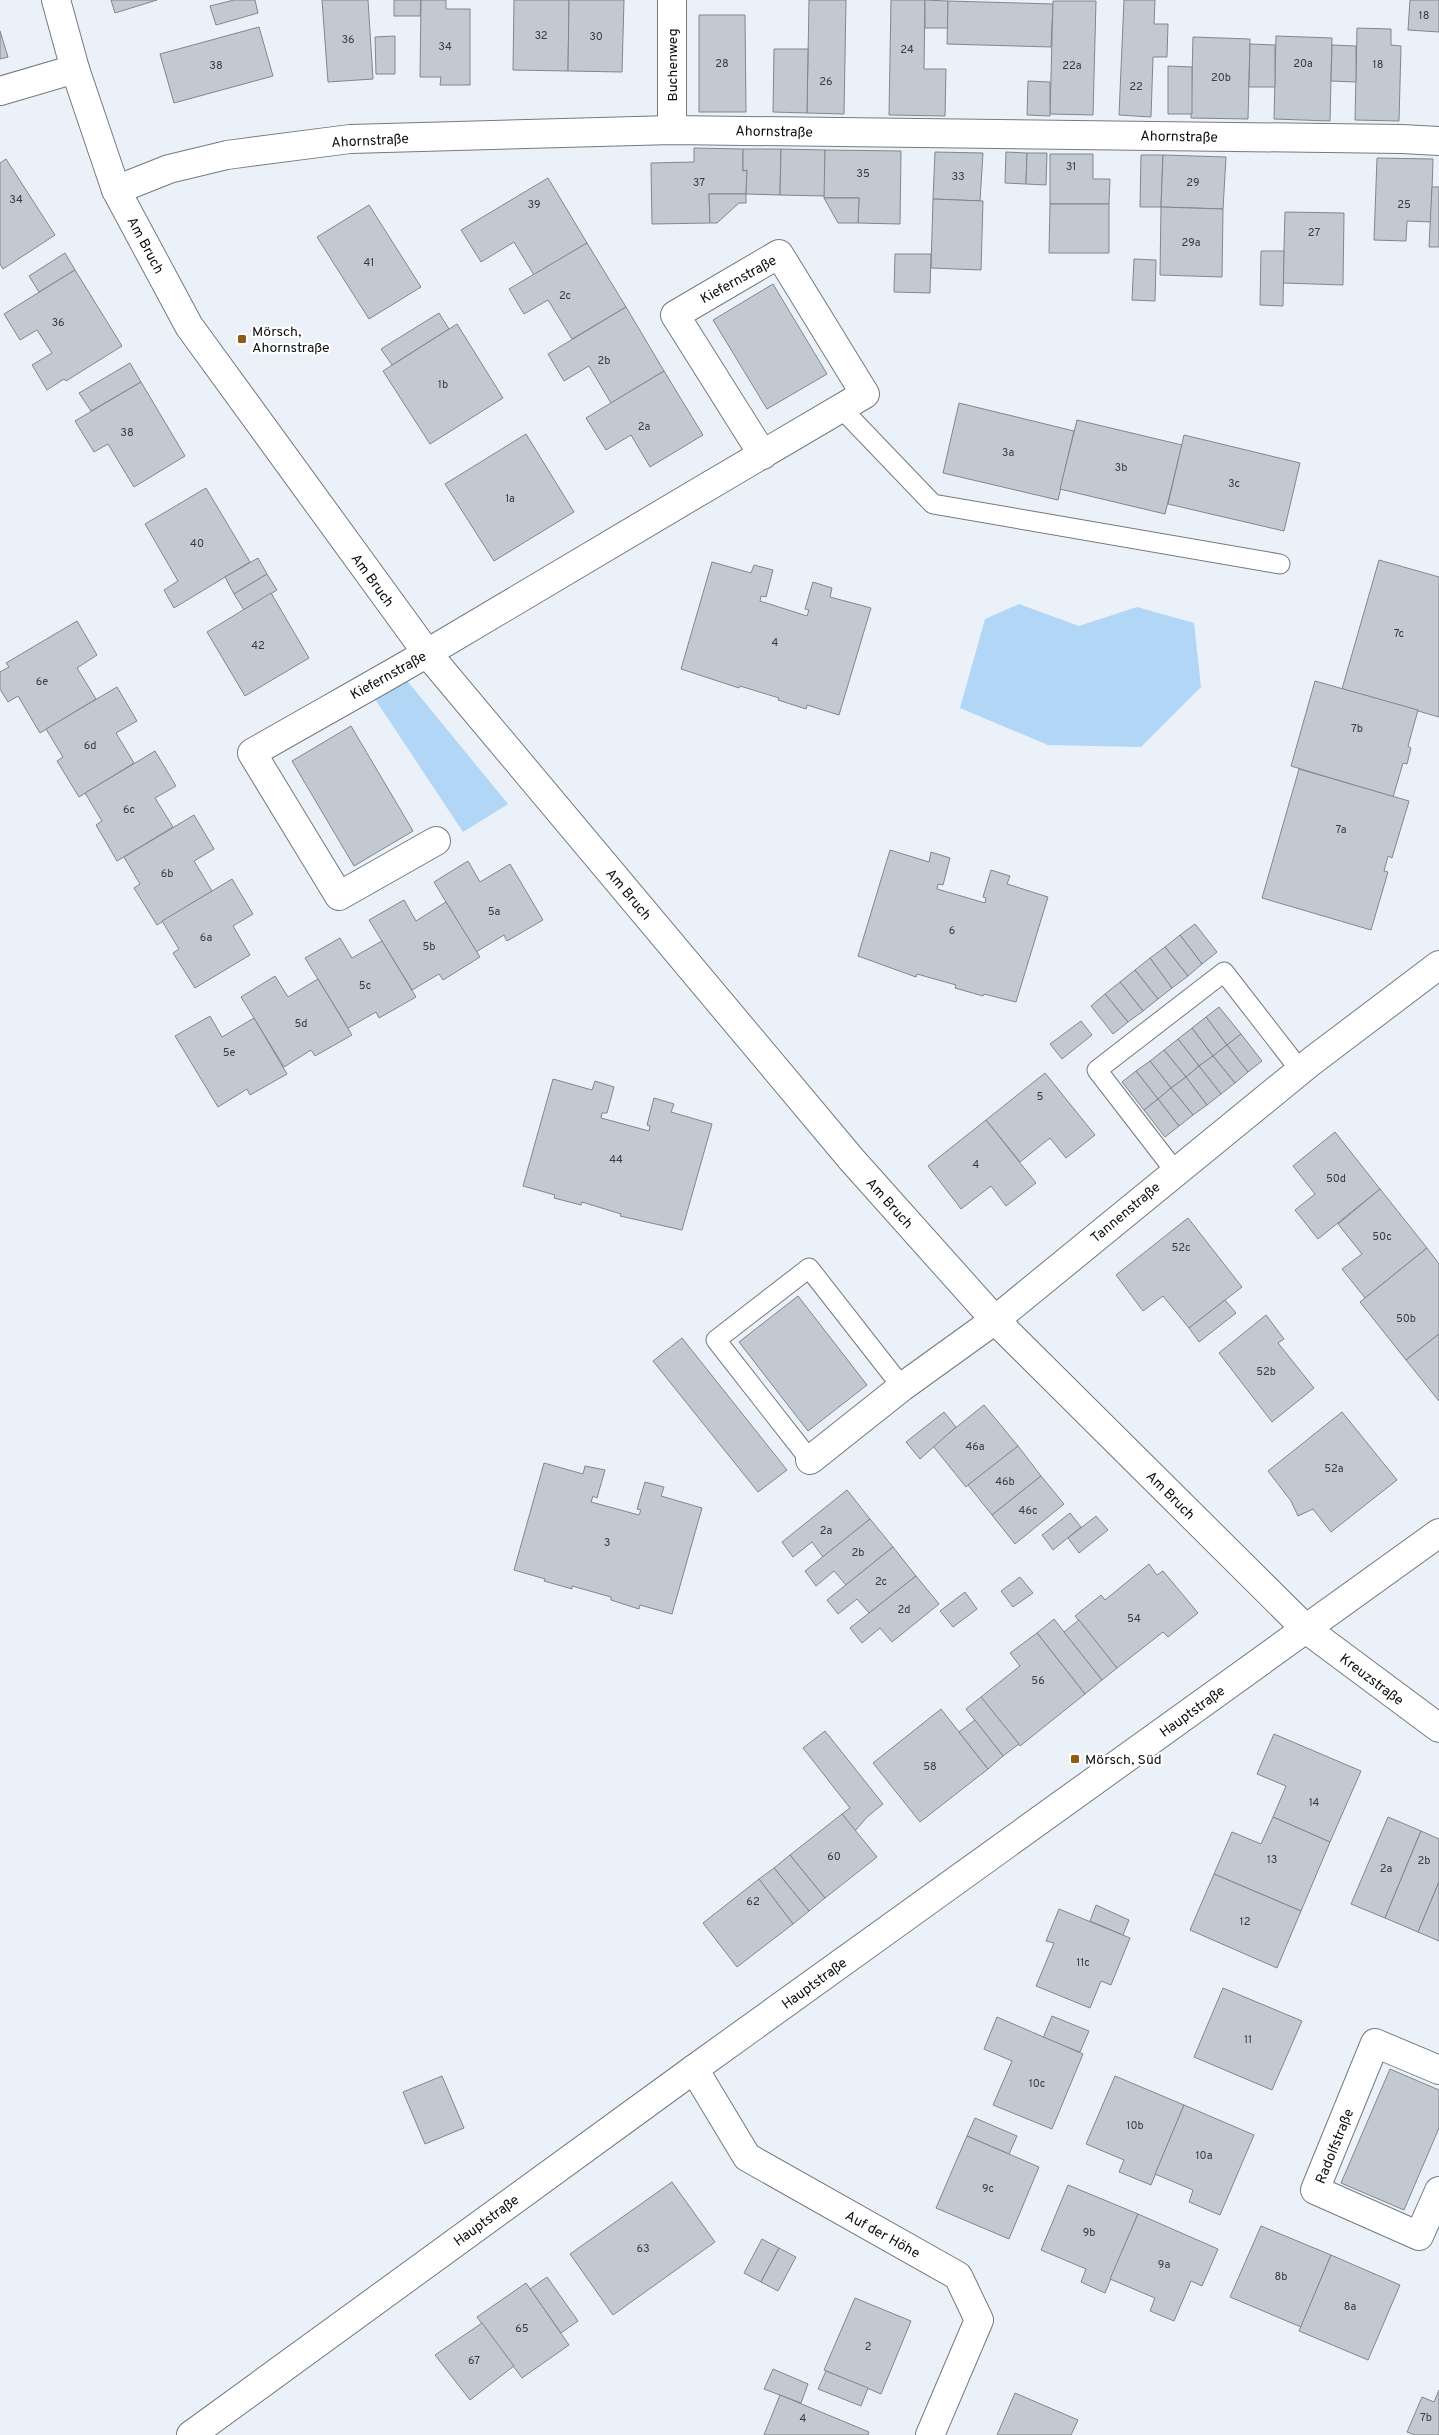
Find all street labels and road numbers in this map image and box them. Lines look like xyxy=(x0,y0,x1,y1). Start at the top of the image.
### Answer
street label: Buchenweg xyxy=(665,28,682,102)
street label: Ahornstraße xyxy=(735,123,813,142)
street label: Ahornstraße xyxy=(1140,128,1218,147)
street label: Ahornstraße xyxy=(331,131,409,152)
street label: Am Bruch xyxy=(123,214,167,277)
street label: Kiefernstraße xyxy=(698,252,780,308)
street label: Am Bruch xyxy=(347,551,397,611)
street label: Kiefernstraße xyxy=(348,648,430,704)
street label: Am Bruch xyxy=(601,866,654,924)
street label: Am Bruch xyxy=(862,1175,916,1233)
street label: Tannenstraße xyxy=(1088,1179,1164,1247)
street label: Am Bruch xyxy=(1142,1468,1198,1524)
street label: Kreuzstraße xyxy=(1336,1651,1406,1710)
street label: Hauptstraße xyxy=(1157,1683,1229,1742)
street label: Hauptstraße xyxy=(779,1955,851,2014)
street label: Radolfstraße xyxy=(1313,2107,1358,2187)
street label: Hauptstraße xyxy=(451,2192,523,2251)
street label: Auf der Höhe xyxy=(842,2208,923,2263)

